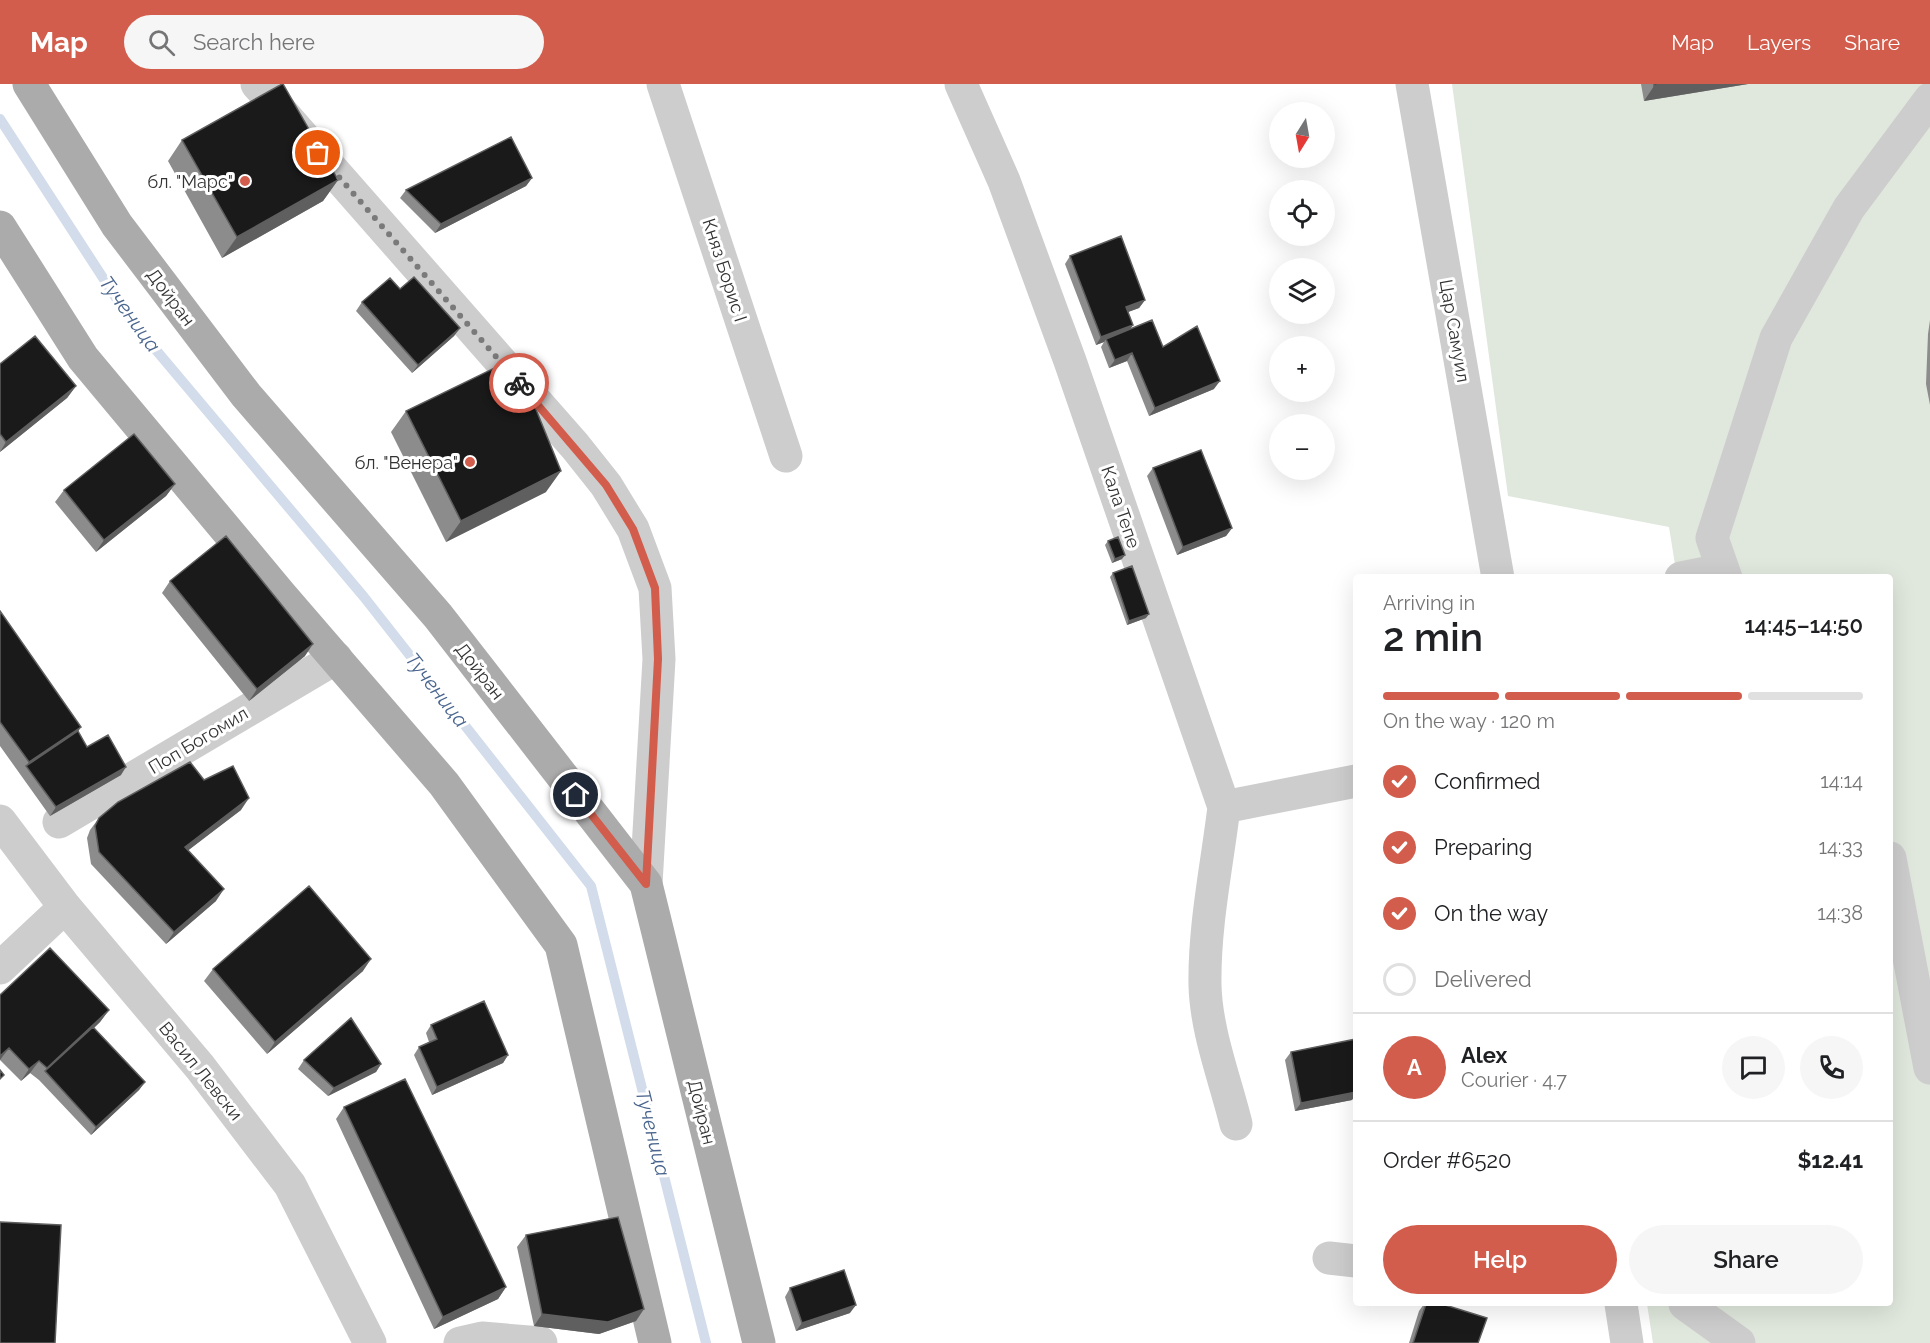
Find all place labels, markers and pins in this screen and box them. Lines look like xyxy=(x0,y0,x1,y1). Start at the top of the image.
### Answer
pin xyxy=(292,127,343,178)
place label: бл. "Марс" xyxy=(147,171,233,192)
marker: бл. "Марс" xyxy=(238,174,252,188)
place label: бл. "Венера" xyxy=(354,452,458,473)
marker: бл. "Венера" xyxy=(463,455,477,469)
pin xyxy=(550,769,601,820)

